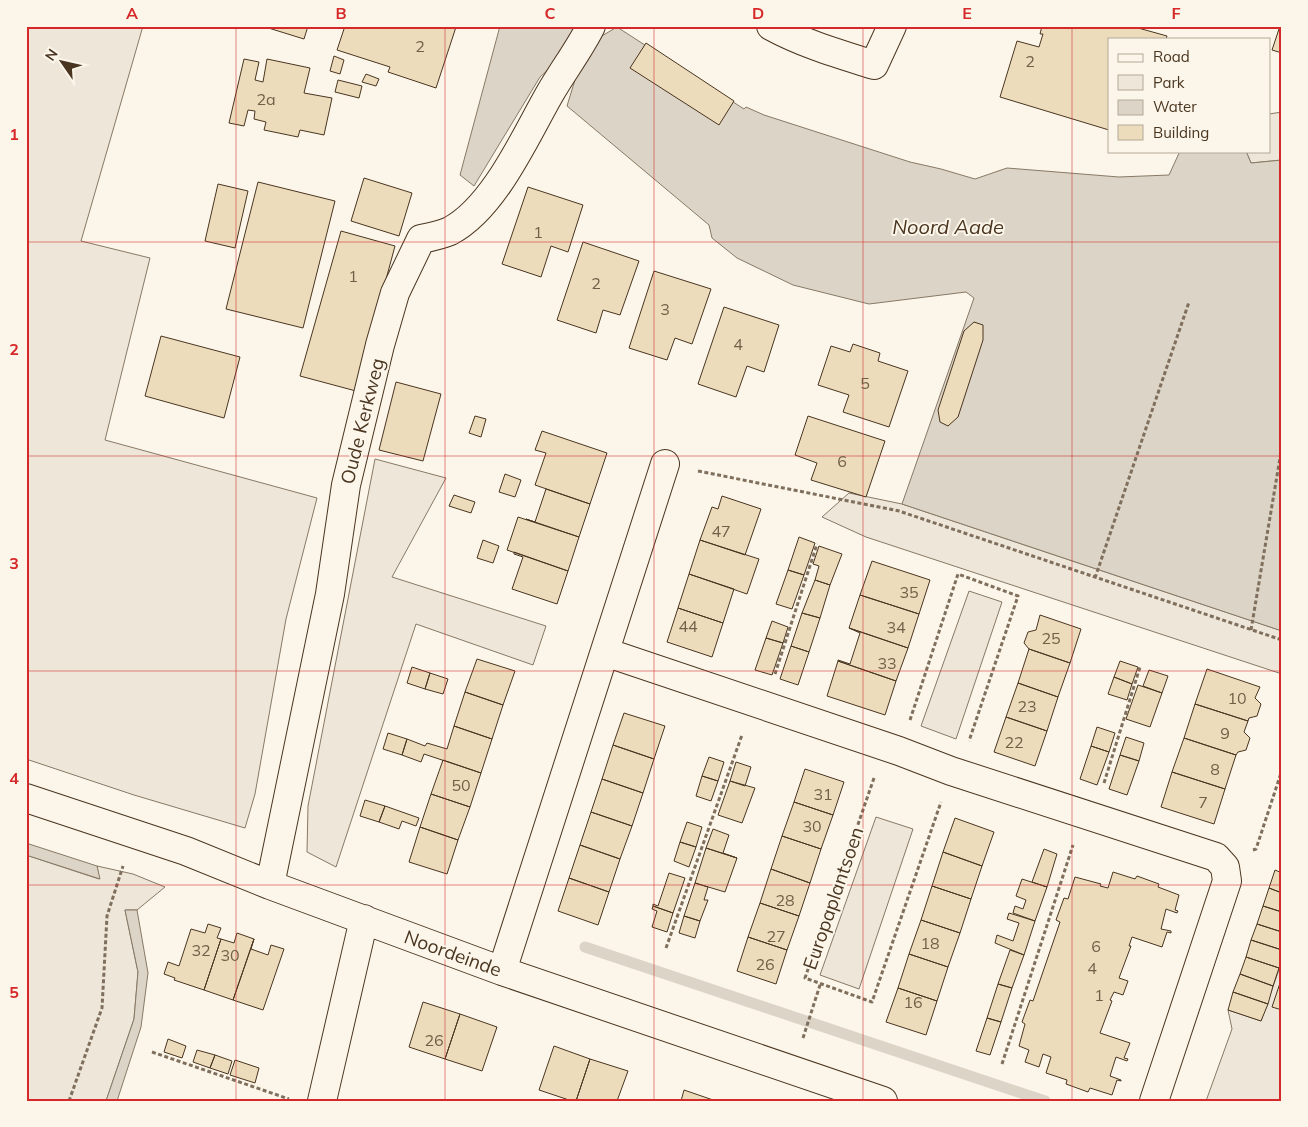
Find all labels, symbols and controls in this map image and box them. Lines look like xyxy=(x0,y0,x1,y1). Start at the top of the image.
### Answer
text: A xyxy=(126,3,138,23)
text: B xyxy=(335,3,347,23)
text: C xyxy=(545,3,556,23)
text: D xyxy=(752,3,764,23)
text: E xyxy=(962,3,972,23)
text: F xyxy=(1171,3,1181,23)
house number: 2 xyxy=(415,36,425,56)
north arrow xyxy=(38,38,88,88)
legend xyxy=(1108,38,1270,152)
text: N xyxy=(41,45,62,64)
text: Road xyxy=(1153,47,1190,66)
house number: 2 xyxy=(1025,51,1035,71)
text: Park xyxy=(1153,73,1185,92)
house number: 2a xyxy=(256,89,276,109)
text: Water xyxy=(1153,97,1197,116)
text: Building xyxy=(1153,123,1209,142)
text: 1 xyxy=(9,124,19,144)
water label: Noord Aade xyxy=(892,214,1004,239)
house number: 1 xyxy=(533,222,543,242)
house number: 1 xyxy=(348,266,358,286)
house number: 2 xyxy=(591,273,601,293)
house number: 3 xyxy=(660,299,670,319)
house number: 4 xyxy=(733,334,743,354)
text: 2 xyxy=(9,339,19,359)
street label: Oude Kerkweg xyxy=(335,355,389,487)
house number: 5 xyxy=(860,373,870,393)
house number: 6 xyxy=(837,451,847,471)
house number: 47 xyxy=(711,521,731,541)
text: 3 xyxy=(9,553,19,573)
house number: 35 xyxy=(899,582,919,602)
house number: 44 xyxy=(678,616,698,636)
house number: 34 xyxy=(886,617,906,637)
house number: 25 xyxy=(1041,628,1061,648)
house number: 33 xyxy=(877,653,897,673)
house number: 10 xyxy=(1227,688,1247,708)
house number: 23 xyxy=(1017,696,1037,716)
house number: 9 xyxy=(1220,723,1230,743)
house number: 22 xyxy=(1004,732,1024,752)
house number: 8 xyxy=(1210,759,1220,779)
text: 4 xyxy=(9,768,19,788)
house number: 50 xyxy=(451,775,471,795)
house number: 31 xyxy=(813,784,833,804)
house number: 7 xyxy=(1198,792,1208,812)
house number: 30 xyxy=(802,816,822,836)
street label: Europaplantsoen xyxy=(797,823,869,973)
house number: 28 xyxy=(775,890,795,910)
street label: Noordeinde xyxy=(401,924,505,982)
house number: 27 xyxy=(766,926,786,946)
house number: 18 xyxy=(920,933,940,953)
house number: 6 xyxy=(1091,936,1101,956)
house number: 32 xyxy=(191,940,211,960)
house number: 30 xyxy=(220,945,240,965)
house number: 26 xyxy=(755,954,775,974)
house number: 4 xyxy=(1087,958,1097,978)
text: 5 xyxy=(9,982,19,1002)
house number: 1 xyxy=(1094,985,1104,1005)
house number: 16 xyxy=(903,992,923,1012)
house number: 26 xyxy=(424,1030,444,1050)

